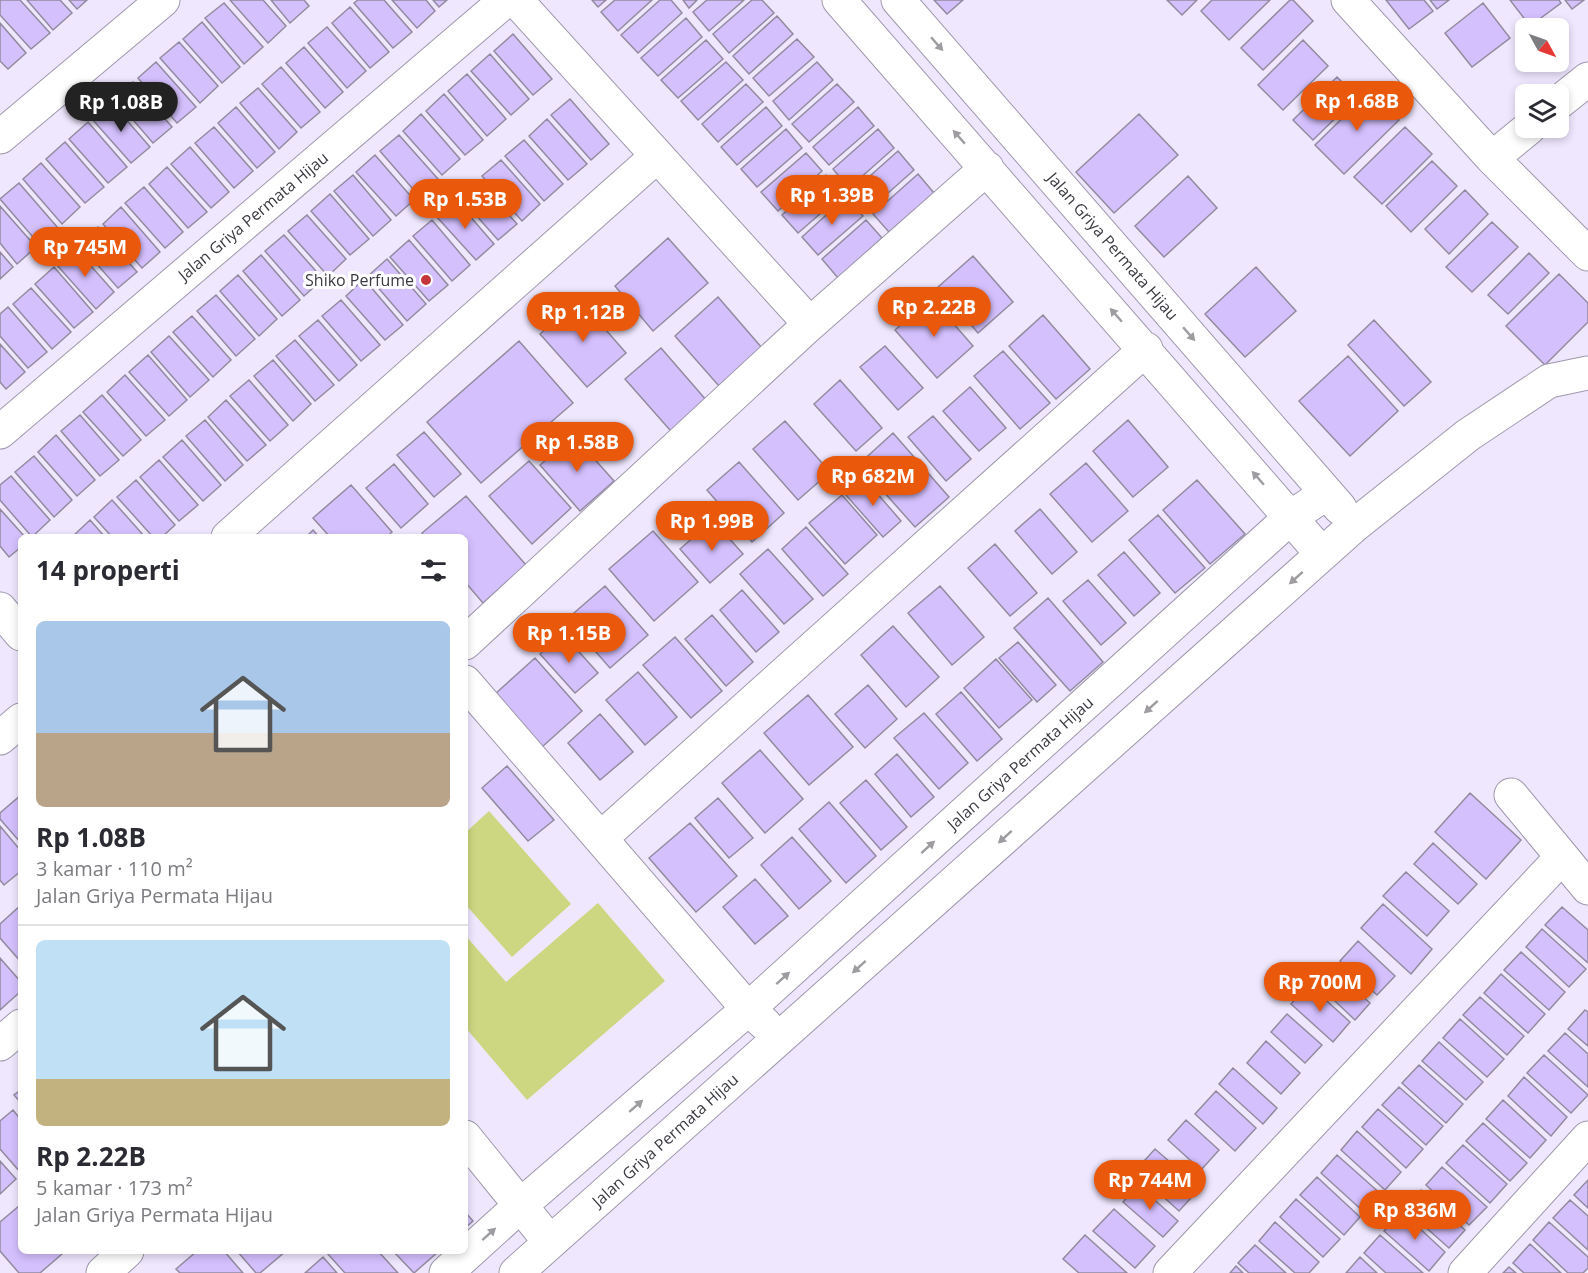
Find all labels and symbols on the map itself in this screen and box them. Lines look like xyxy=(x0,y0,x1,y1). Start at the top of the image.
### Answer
north arrow xyxy=(1515,18,1569,72)
one-way arrow xyxy=(930,36,943,51)
pin: Rp 1.68B xyxy=(1295,81,1419,132)
pin: Rp 1.08B xyxy=(59,82,183,133)
one-way arrow xyxy=(953,130,966,145)
street label: Jalan Griya Permata Hijau xyxy=(172,147,333,287)
street label: Jalan Griya Permata Hijau xyxy=(1041,166,1183,325)
pin: Rp 1.39B xyxy=(770,175,894,226)
pin: Rp 1.53B xyxy=(403,179,527,230)
pin: Rp 745M xyxy=(30,227,140,278)
place label: Shiko Perfume xyxy=(305,269,414,291)
marker: Shiko Perfume xyxy=(419,273,433,287)
pin: Rp 2.22B xyxy=(872,287,996,338)
pin: Rp 1.12B xyxy=(521,292,645,343)
one-way arrow xyxy=(1110,308,1123,323)
one-way arrow xyxy=(1182,326,1195,341)
pin: Rp 1.58B xyxy=(515,422,639,473)
pin: Rp 682M xyxy=(818,456,928,507)
one-way arrow xyxy=(1251,470,1264,486)
pin: Rp 1.99B xyxy=(650,501,774,552)
one-way arrow xyxy=(1289,571,1304,584)
pin: Rp 1.15B xyxy=(507,613,631,664)
street label: Jalan Griya Permata Hijau xyxy=(941,691,1098,836)
one-way arrow xyxy=(1143,700,1158,714)
one-way arrow xyxy=(998,830,1013,843)
one-way arrow xyxy=(920,840,935,854)
one-way arrow xyxy=(852,960,867,973)
pin: Rp 700M xyxy=(1265,962,1375,1013)
one-way arrow xyxy=(775,972,790,985)
street label: Jalan Griya Permata Hijau xyxy=(586,1068,743,1213)
one-way arrow xyxy=(628,1099,644,1112)
pin: Rp 744M xyxy=(1095,1160,1205,1211)
pin: Rp 836M xyxy=(1360,1190,1470,1241)
one-way arrow xyxy=(481,1228,496,1241)

